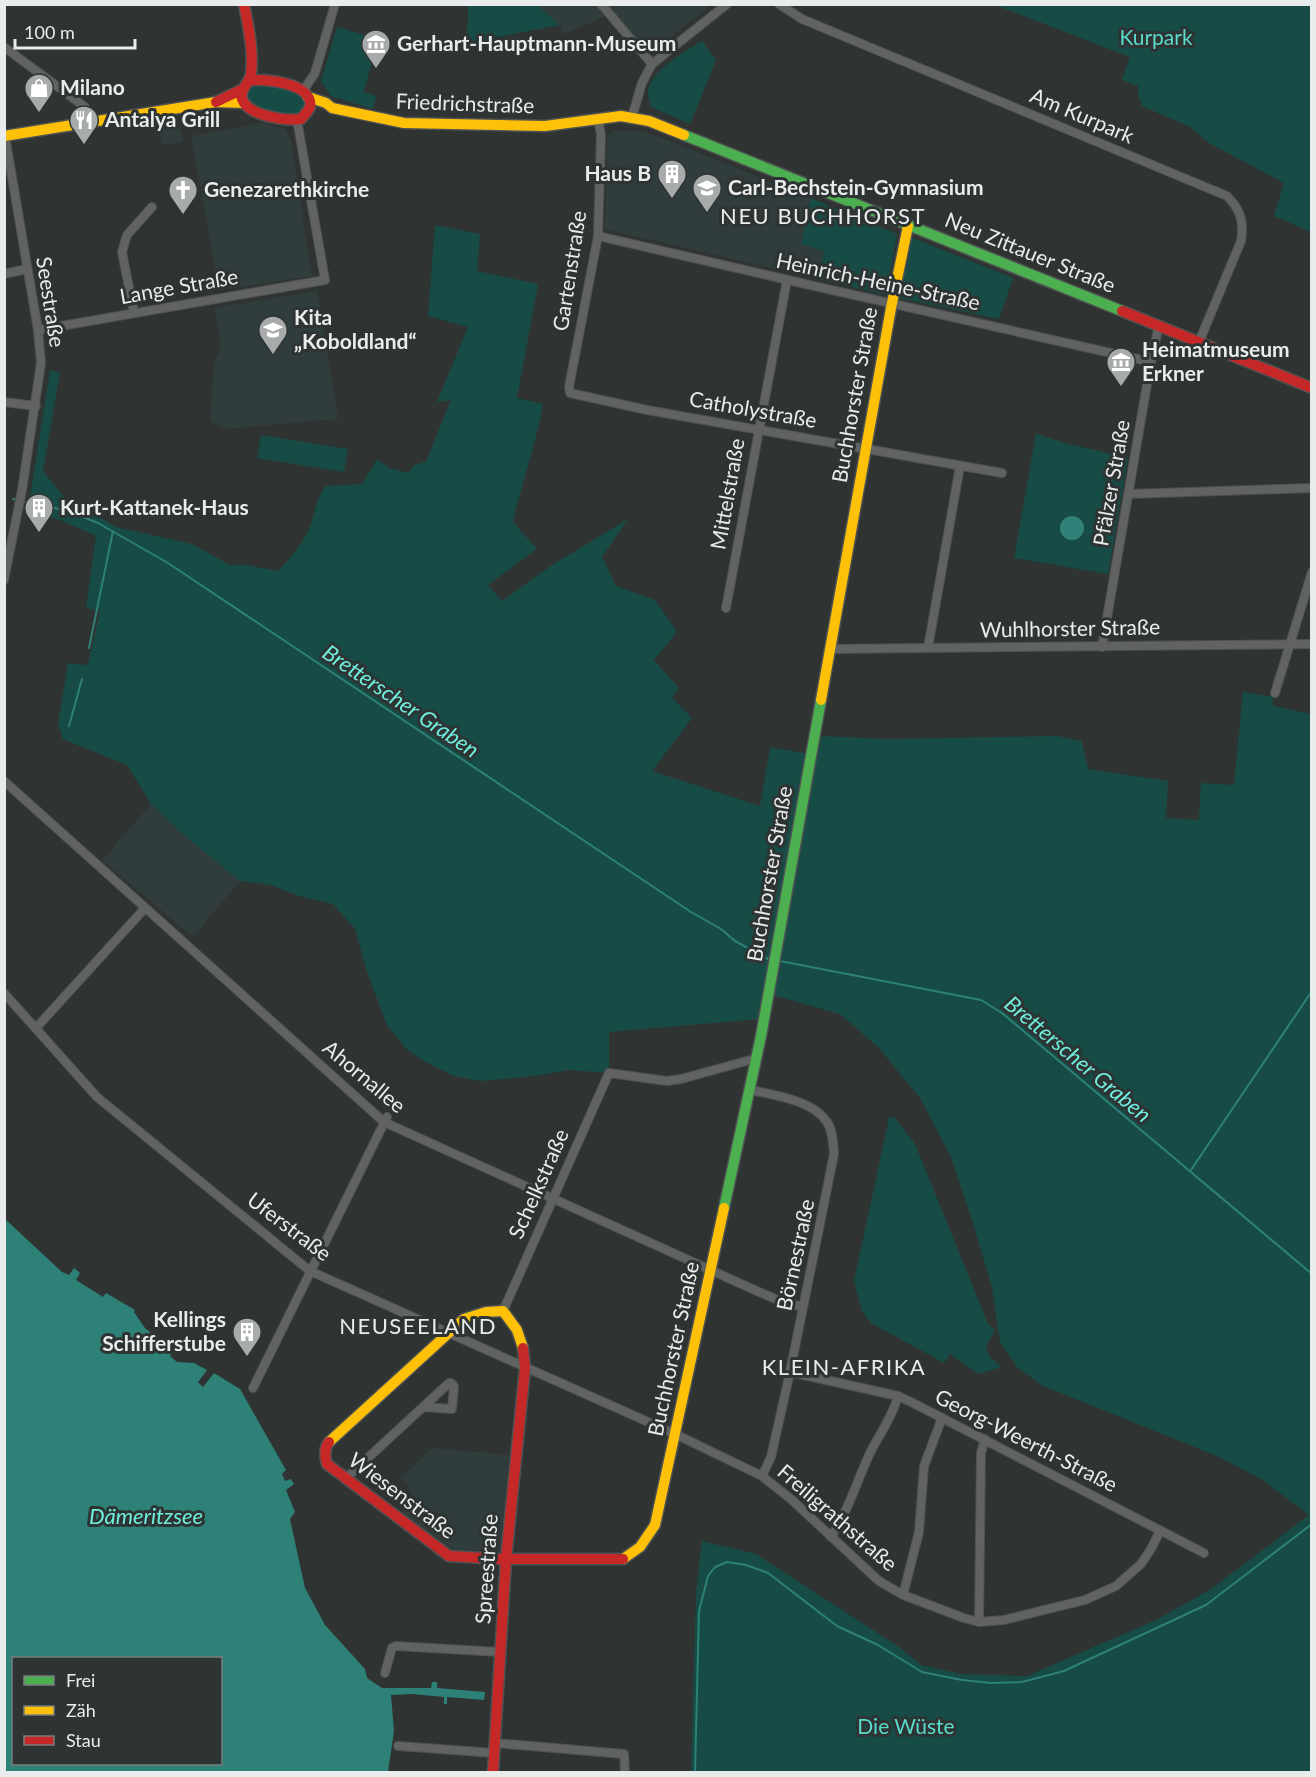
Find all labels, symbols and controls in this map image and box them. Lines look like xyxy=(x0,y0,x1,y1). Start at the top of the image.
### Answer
scale bar xyxy=(15,12,135,50)
text: 100 m xyxy=(24,21,75,43)
park label: Kurpark xyxy=(1119,24,1193,49)
museum icon: Gerhart-Hauptmann-Museum xyxy=(360,28,392,70)
place label: Gerhart-Hauptmann-Museum xyxy=(397,30,676,55)
shop icon: Milano xyxy=(23,72,55,114)
place label: Milano xyxy=(60,74,125,99)
street label: Am Kurpark xyxy=(1027,82,1138,148)
street label: Friedrichstraße xyxy=(395,88,535,117)
restaurant icon: Antalya Grill xyxy=(68,104,100,146)
place label: Antalya Grill xyxy=(104,106,220,131)
building icon: Haus B xyxy=(656,158,688,200)
place label: Haus B xyxy=(584,160,651,185)
school or university icon: Carl-Bechstein-Gymnasium xyxy=(691,172,723,214)
church icon: Genezarethkirche xyxy=(167,174,199,216)
place label: Carl-Bechstein-Gymnasium xyxy=(728,174,984,199)
place label: Genezarethkirche xyxy=(204,176,369,201)
district label: NEU BUCHHORST xyxy=(720,202,926,229)
street label: Neu Zittauer Straße xyxy=(942,206,1119,297)
street label: Gartenstraße xyxy=(547,209,590,333)
street label: Heinrich-Heine-Straße xyxy=(774,247,983,314)
street label: Seestraße xyxy=(32,255,71,349)
street label: Lange Straße xyxy=(118,263,240,308)
place label: Kita „Koboldland“ xyxy=(294,304,417,353)
street label: Buchhorster Straße xyxy=(826,305,881,485)
school or university icon: Kita „Koboldland“ xyxy=(257,314,289,356)
place label: Heimatmuseum Erkner xyxy=(1142,336,1290,385)
museum icon: Heimatmuseum Erkner xyxy=(1105,346,1137,388)
street label: Catholystraße xyxy=(688,385,819,432)
street label: Pfälzer Straße xyxy=(1087,418,1134,548)
street label: Mittelstraße xyxy=(704,436,749,551)
building icon: Kurt-Kattanek-Haus xyxy=(23,492,55,534)
place label: Kurt-Kattanek-Haus xyxy=(60,494,249,519)
street label: Wuhlhorster Straße xyxy=(980,613,1160,642)
water label: Bretterscher Graben xyxy=(318,638,485,763)
street label: Buchhorster Straße xyxy=(741,784,796,964)
water label: Bretterscher Graben xyxy=(1000,990,1157,1128)
street label: Ahornallee xyxy=(319,1034,411,1117)
street label: Schelkstraße xyxy=(502,1125,573,1242)
street label: Uferstraße xyxy=(243,1186,337,1265)
street label: Börnestraße xyxy=(770,1197,819,1313)
street label: Buchhorster Straße xyxy=(642,1259,703,1438)
place label: Kellings Schifferstube xyxy=(102,1306,226,1355)
district label: NEUSEELAND xyxy=(339,1312,497,1339)
building icon: Kellings Schifferstube xyxy=(231,1316,263,1358)
district label: KLEIN-AFRIKA xyxy=(762,1353,926,1380)
street label: Georg-Weerth-Straße xyxy=(931,1383,1122,1496)
street label: Wiesenstraße xyxy=(344,1446,461,1543)
street label: Freiligrathstraße xyxy=(773,1458,903,1576)
water label: Dämeritzsee xyxy=(89,1502,203,1529)
street label: Spreestraße xyxy=(469,1513,502,1625)
legend xyxy=(12,1657,222,1765)
text: Frei xyxy=(66,1669,95,1691)
text: Zäh xyxy=(66,1699,96,1721)
park label: Die Wüste xyxy=(857,1713,955,1738)
text: Stau xyxy=(66,1729,101,1751)

